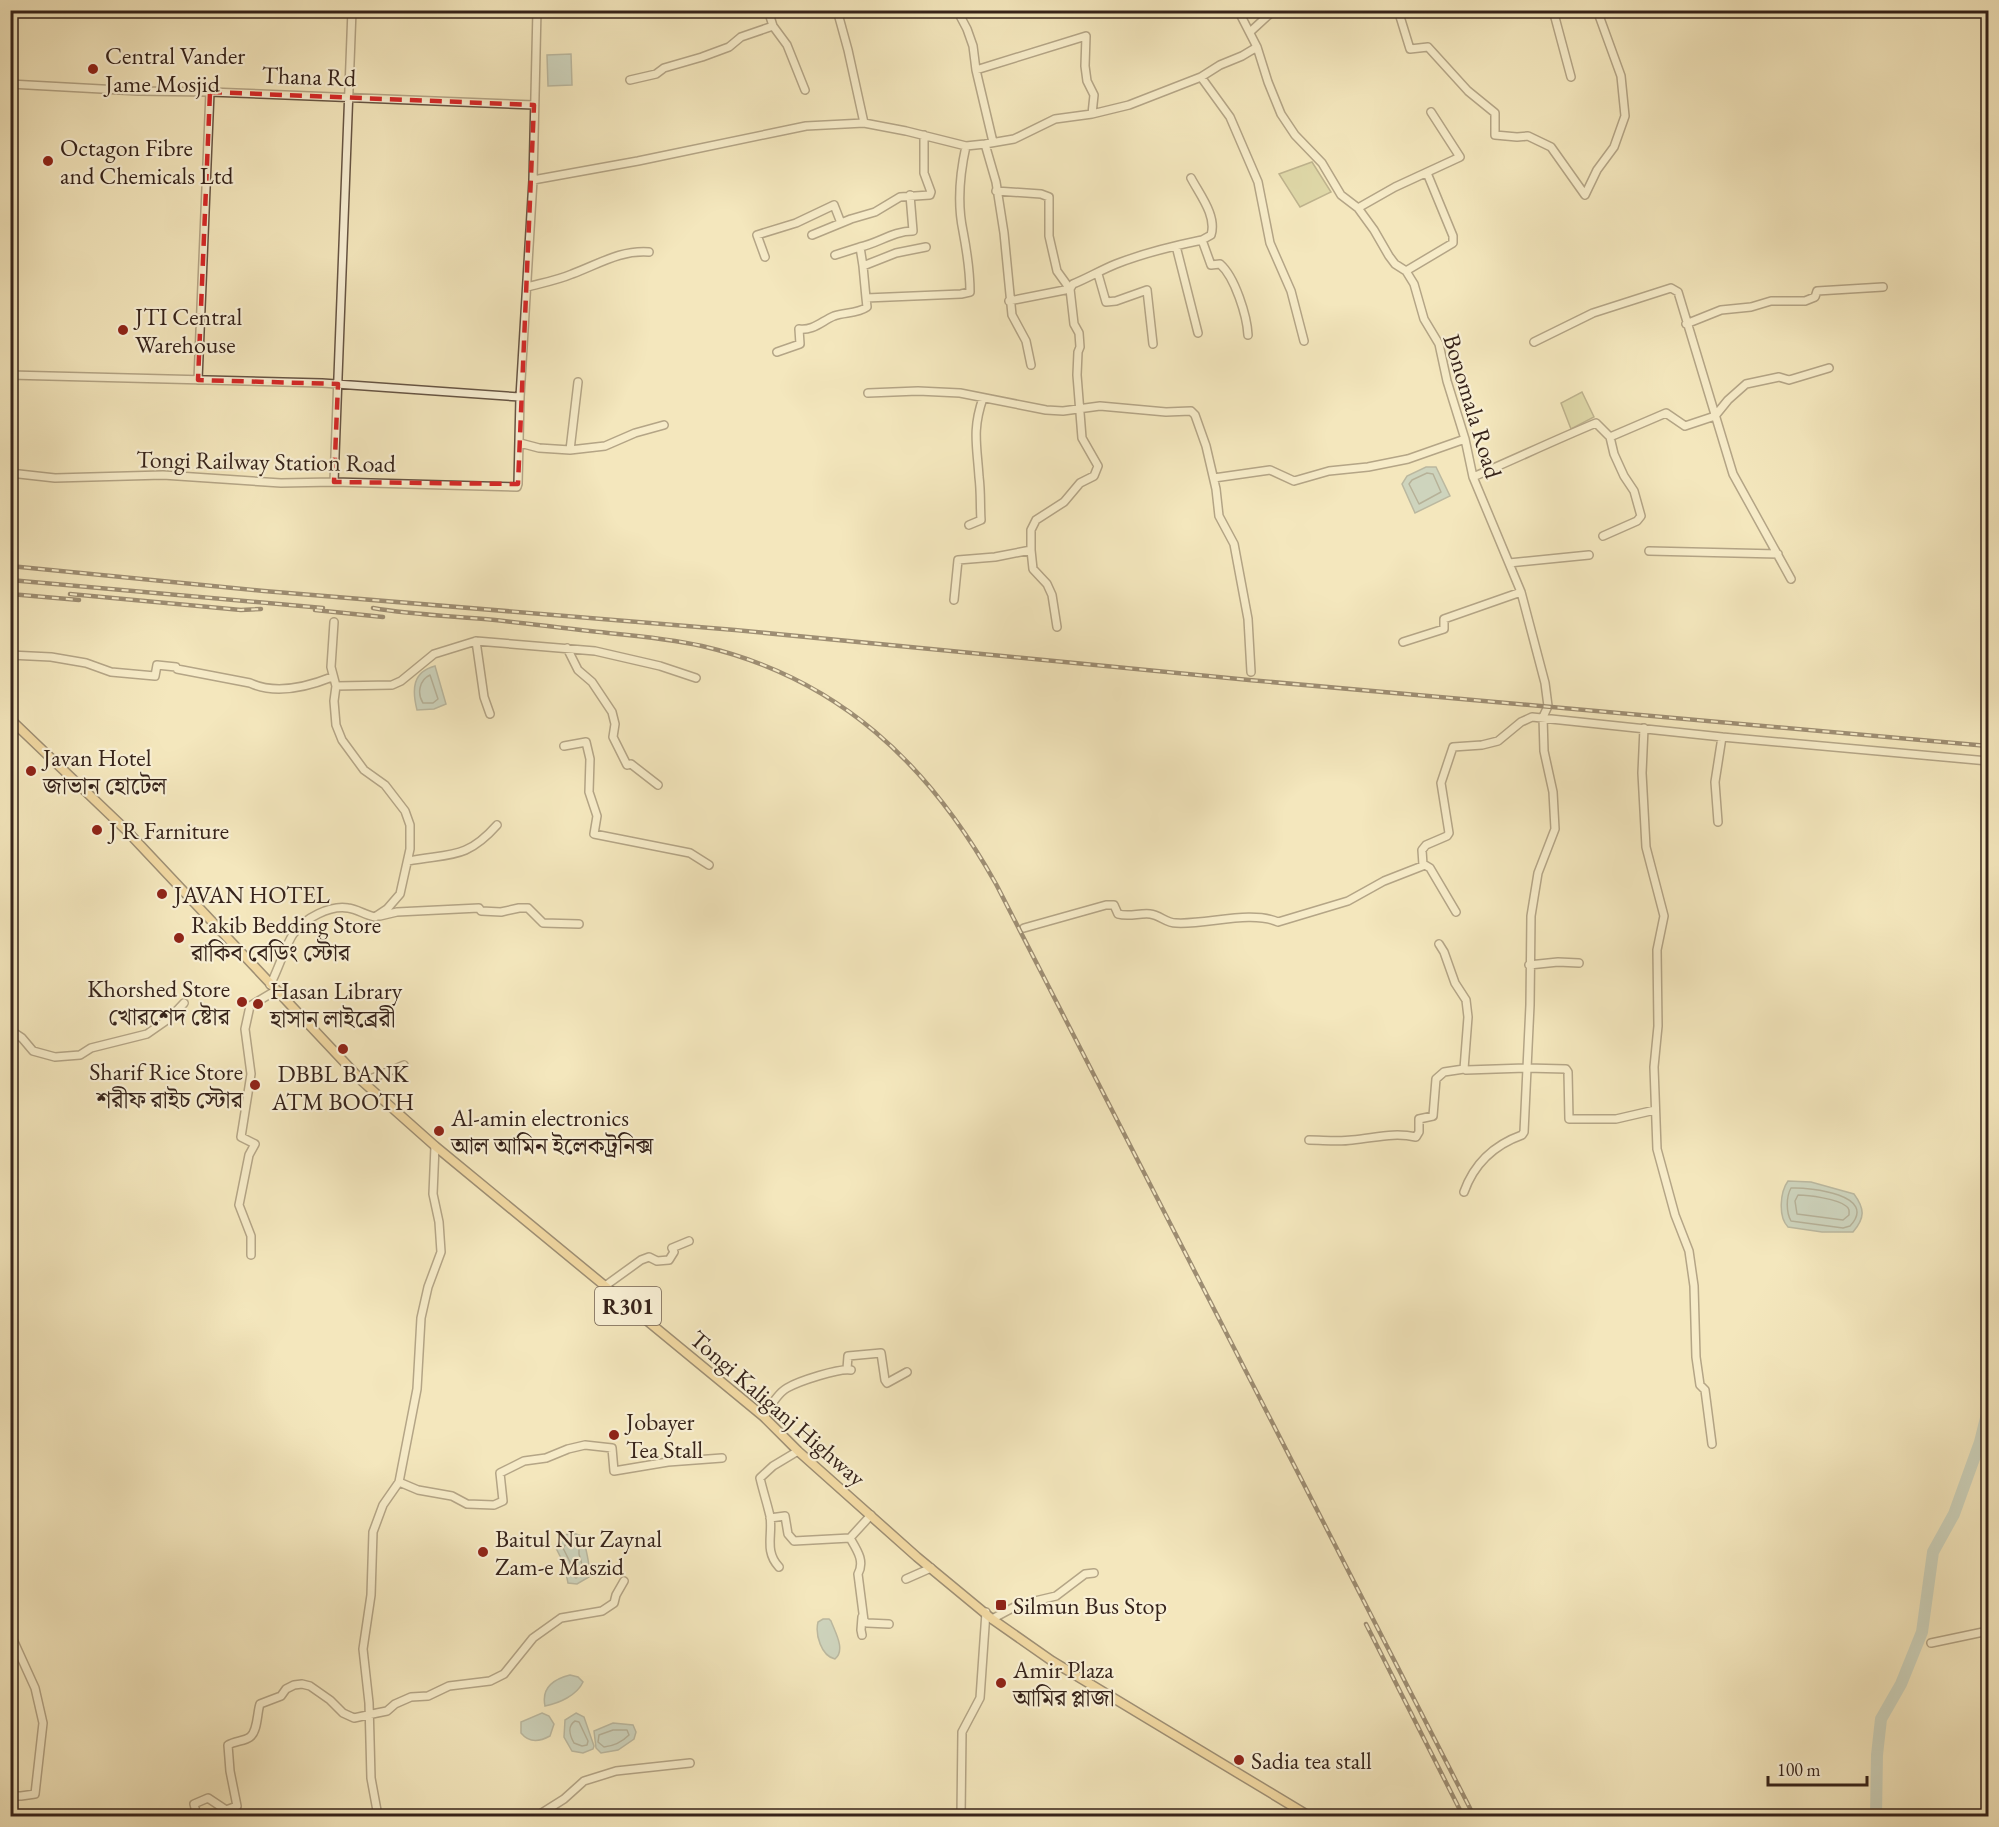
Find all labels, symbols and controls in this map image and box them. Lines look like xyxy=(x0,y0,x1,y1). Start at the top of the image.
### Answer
place label: Central Vander Jame Mosjid xyxy=(103,40,245,99)
street label: Thana Rd xyxy=(261,59,358,93)
marker: Central Vander Jame Mosjid xyxy=(86,62,100,76)
place label: Octagon Fibre and Chemicals Ltd xyxy=(60,132,234,191)
marker: Octagon Fibre and Chemicals Ltd xyxy=(41,154,55,168)
place label: JTI Central Warehouse xyxy=(133,301,242,360)
marker: JTI Central Warehouse xyxy=(116,323,130,337)
street label: Bonomala Road xyxy=(1436,330,1510,483)
street label: Tongi Railway Station Road xyxy=(136,443,397,479)
place label: Javan Hotel জাভান হোটেল xyxy=(41,742,168,801)
marker: Javan Hotel জাভান হোটেল xyxy=(24,764,38,778)
place label: J R Farniture xyxy=(107,815,229,846)
marker: J R Farniture xyxy=(90,823,104,837)
place label: JAVAN HOTEL xyxy=(172,879,330,910)
marker: JAVAN HOTEL xyxy=(155,887,169,901)
place label: Rakib Bedding Store রাকিব বেডিং স্টোর xyxy=(190,909,381,968)
marker: Rakib Bedding Store রাকিব বেডিং স্টোর xyxy=(172,931,186,945)
place label: Khorshed Store খোরশেদ ষ্টোর xyxy=(87,973,231,1032)
place label: Hasan Library হাসান লাইব্রেরী xyxy=(269,975,403,1034)
marker: Khorshed Store খোরশেদ ষ্টোর xyxy=(235,995,249,1009)
marker: Hasan Library হাসান লাইব্রেরী xyxy=(251,997,265,1011)
marker: DBBL BANK ATM BOOTH xyxy=(336,1042,350,1056)
place label: Sharif Rice Store শরীফ রাইচ স্টোর xyxy=(89,1056,244,1115)
place label: DBBL BANK ATM BOOTH xyxy=(271,1058,414,1117)
marker: Sharif Rice Store শরীফ রাইচ স্টোর xyxy=(248,1078,262,1092)
place label: Al-amin electronics আল আমিন ইলেকট্রনিক্স xyxy=(450,1102,655,1161)
marker: Al-amin electronics আল আমিন ইলেকট্রনিক্স xyxy=(432,1124,446,1138)
road number: R301 xyxy=(595,1287,661,1325)
street label: Tongi Kaliganj Highway xyxy=(684,1323,873,1493)
place label: Jobayer Tea Stall xyxy=(624,1406,703,1465)
marker: Jobayer Tea Stall xyxy=(607,1428,621,1442)
place label: Baitul Nur Zaynal Zam-e Maszid xyxy=(495,1523,662,1582)
marker: Baitul Nur Zaynal Zam-e Maszid xyxy=(476,1545,490,1559)
place label: Silmun Bus Stop xyxy=(1013,1590,1167,1621)
marker: Silmun Bus Stop xyxy=(994,1598,1008,1612)
place label: Amir Plaza আমির প্লাজা xyxy=(1012,1654,1114,1713)
marker: Amir Plaza আমির প্লাজা xyxy=(994,1676,1008,1690)
place label: Sadia tea stall xyxy=(1251,1745,1372,1776)
scale bar xyxy=(1768,1749,1867,1787)
marker: Sadia tea stall xyxy=(1232,1753,1246,1767)
text: 100 m xyxy=(1777,1758,1821,1781)

